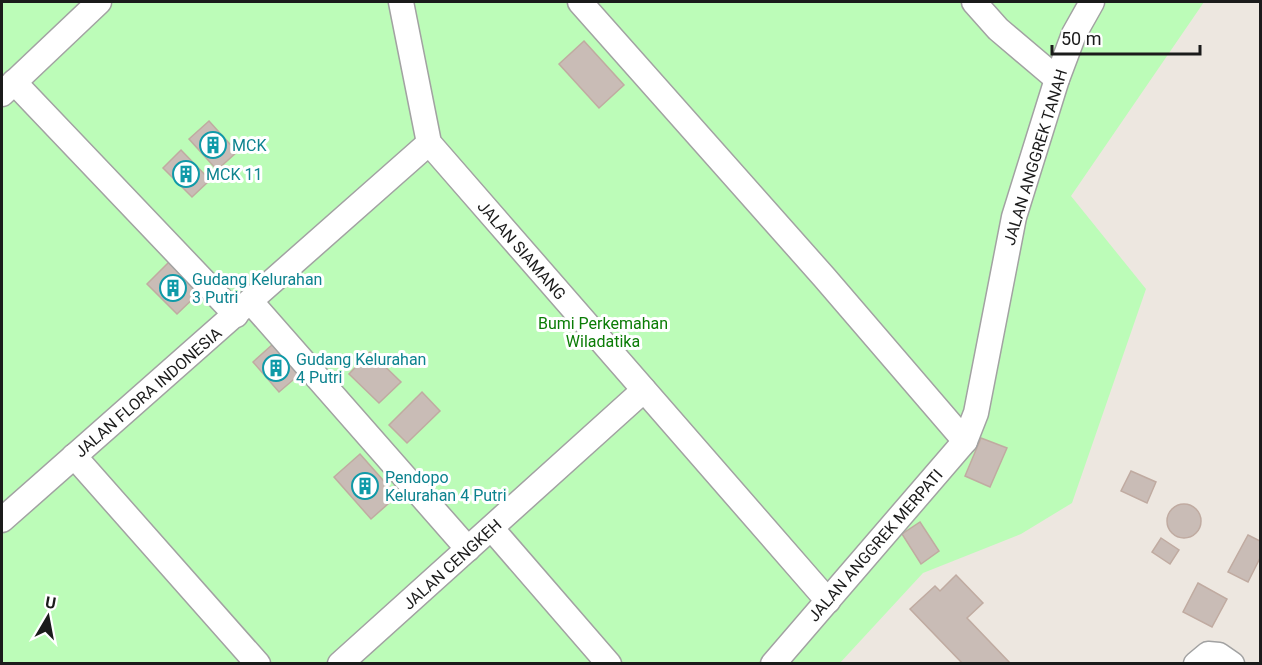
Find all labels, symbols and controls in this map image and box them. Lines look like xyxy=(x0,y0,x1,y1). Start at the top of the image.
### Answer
scale bar xyxy=(1052,18,1200,56)
text: 50 m xyxy=(1061,28,1101,49)
street label: JALAN ANGGREK TANAH xyxy=(1000,67,1071,247)
building icon: MCK xyxy=(198,130,228,160)
place label: MCK xyxy=(232,136,267,155)
building icon: MCK 11 xyxy=(171,159,201,189)
place label: MCK 11 xyxy=(206,165,262,184)
street label: JALAN SIAMANG xyxy=(473,197,570,304)
place label: Gudang Kelurahan 3 Putri xyxy=(192,270,322,307)
building icon: Gudang Kelurahan 3 Putri xyxy=(158,273,188,303)
park label: Bumi Perkemahan Wiladatika xyxy=(538,314,668,351)
street label: JALAN FLORA INDONESIA xyxy=(71,323,226,461)
place label: Gudang Kelurahan 4 Putri xyxy=(296,350,426,387)
building icon: Gudang Kelurahan 4 Putri xyxy=(261,353,291,383)
street label: JALAN ANGGREK MERPATI xyxy=(804,465,947,625)
place label: Pendopo Kelurahan 4 Putri xyxy=(385,468,507,505)
building icon: Pendopo Kelurahan 4 Putri xyxy=(350,471,380,501)
street label: JALAN CENGKEH xyxy=(399,515,506,614)
north arrow xyxy=(18,587,78,647)
text: U xyxy=(44,592,57,613)

